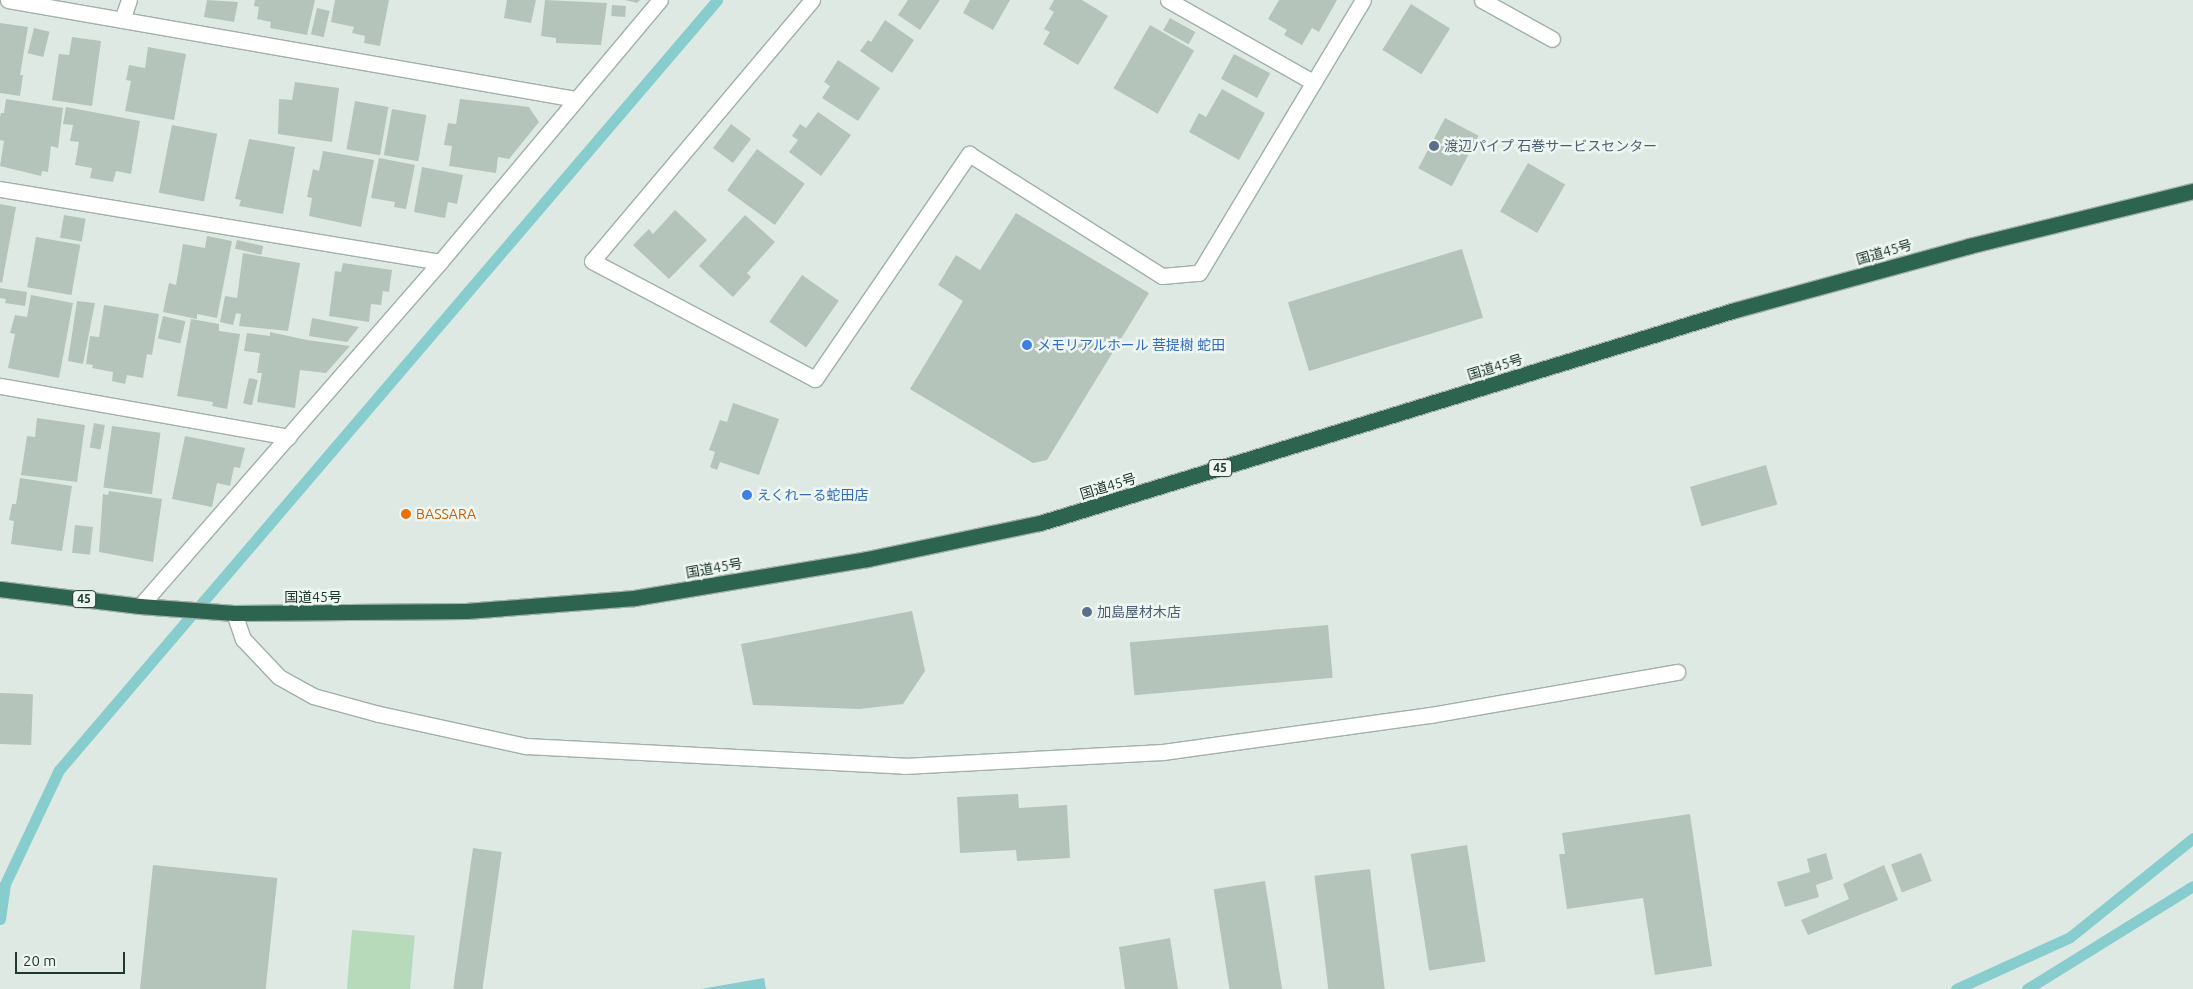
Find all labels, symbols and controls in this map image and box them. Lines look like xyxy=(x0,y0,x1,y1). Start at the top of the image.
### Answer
place label: 渡辺パイプ 石巻サービスセンター xyxy=(1444,138,1657,154)
marker: 渡辺パイプ 石巻サービスセンター xyxy=(1428,140,1440,152)
street label: 国道45号 xyxy=(1854,236,1914,268)
place label: メモリアルホール 菩提樹 蛇田 xyxy=(1037,337,1225,353)
marker: メモリアルホール 菩提樹 蛇田 xyxy=(1021,339,1033,351)
street label: 国道45号 xyxy=(1465,351,1525,383)
road number: 45 xyxy=(1208,458,1232,478)
street label: 国道45号 xyxy=(1078,470,1138,502)
place label: えくれーる蛇田店 xyxy=(757,487,869,503)
marker: えくれーる蛇田店 xyxy=(741,489,753,501)
place label: BASSARA xyxy=(416,506,476,522)
marker: BASSARA xyxy=(400,508,412,520)
street label: 国道45号 xyxy=(684,555,744,581)
street label: 国道45号 xyxy=(284,589,342,605)
road number: 45 xyxy=(72,590,96,608)
place label: 加島屋材木店 xyxy=(1097,604,1181,620)
marker: 加島屋材木店 xyxy=(1081,606,1093,618)
scale bar xyxy=(18,942,128,974)
text: 20 m xyxy=(23,952,56,969)

